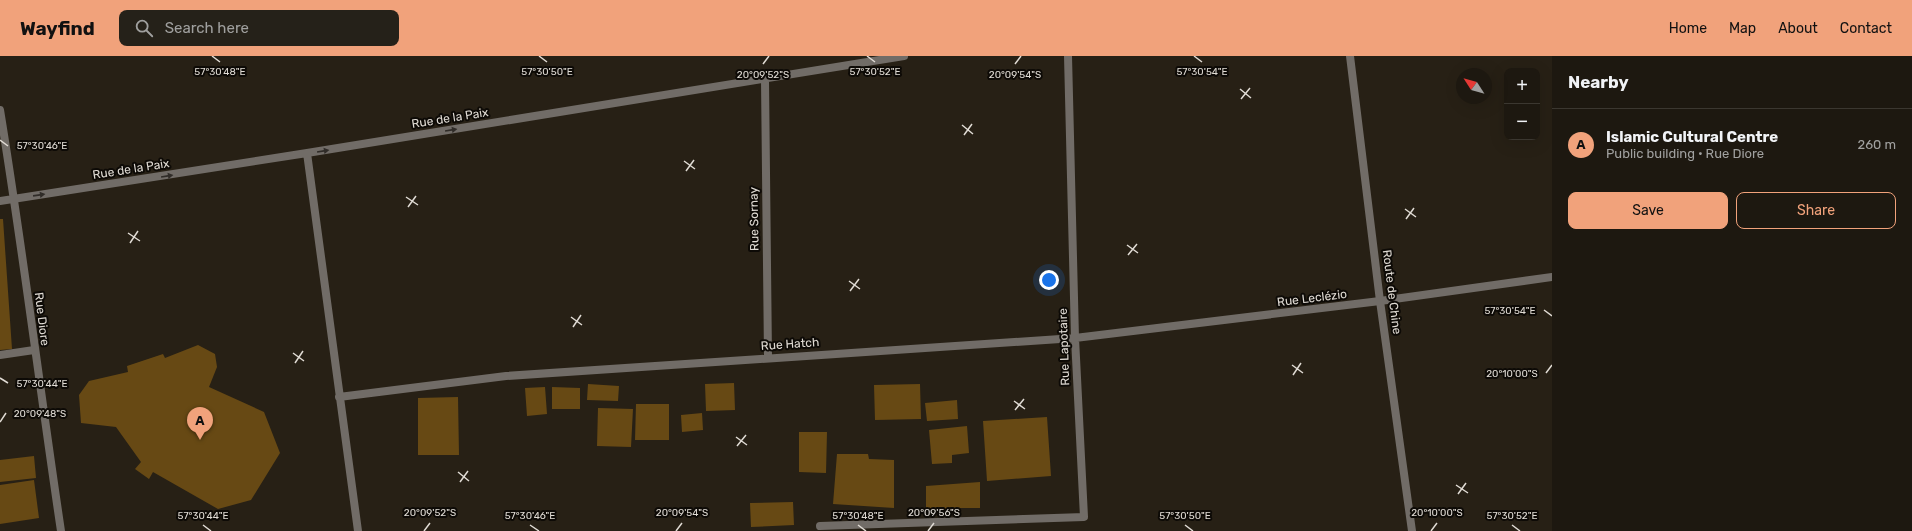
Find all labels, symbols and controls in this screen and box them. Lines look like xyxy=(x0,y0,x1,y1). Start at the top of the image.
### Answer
search box xyxy=(119,10,399,46)
text: Wayfind xyxy=(20,17,95,40)
icon: search xyxy=(133,17,155,39)
text: Search here xyxy=(165,19,249,37)
text: Home xyxy=(1669,20,1707,37)
text: Map xyxy=(1729,20,1756,37)
text: About xyxy=(1778,20,1818,37)
text: Contact xyxy=(1840,20,1892,37)
text: 57°30'48"E xyxy=(194,66,246,78)
text: 57°30'50"E xyxy=(521,66,573,78)
text: 57°30'52"E xyxy=(849,66,901,78)
text: 57°30'54"E xyxy=(1176,66,1228,78)
north arrow xyxy=(1456,68,1492,104)
map controls xyxy=(1504,68,1540,140)
button: + xyxy=(1504,68,1540,104)
text: 20°09'52"S xyxy=(737,69,789,81)
text: 20°09'54"S xyxy=(989,69,1041,81)
text: Nearby xyxy=(1568,72,1629,92)
button: − xyxy=(1504,104,1540,140)
street label: Rue de la Paix xyxy=(411,105,490,131)
one-way arrow xyxy=(445,127,458,133)
text: Islamic Cultural Centre xyxy=(1606,128,1778,146)
text: A xyxy=(1576,137,1586,152)
text: 260 m xyxy=(1858,137,1896,152)
text: 57°30'46"E xyxy=(17,140,67,152)
text: Public building · Rue Diore xyxy=(1606,146,1764,161)
one-way arrow xyxy=(317,148,329,154)
street label: Rue de la Paix xyxy=(92,156,171,182)
one-way arrow xyxy=(161,173,173,179)
street label: Rue Sornay xyxy=(746,186,762,251)
one-way arrow xyxy=(33,192,45,198)
button: Save xyxy=(1568,192,1728,229)
button: Share xyxy=(1736,192,1896,229)
street label: Route de Chine xyxy=(1380,249,1404,335)
your location xyxy=(1039,270,1059,290)
street label: Rue Leclézio xyxy=(1276,287,1348,309)
street label: Rue Diore xyxy=(32,291,52,347)
text: 57°30'54"E xyxy=(1484,305,1536,317)
street label: Rue Lapotaire xyxy=(1056,308,1072,386)
street label: Rue Hatch xyxy=(760,335,820,353)
text: 20°10'00"S xyxy=(1486,368,1538,380)
text: 57°30'44"E xyxy=(17,378,67,390)
pin: A xyxy=(187,407,213,440)
text: 20°09'48"S xyxy=(14,408,66,420)
text: 20°09'52"S xyxy=(404,507,456,519)
text: 20°09'54"S xyxy=(656,507,708,519)
text: 20°09'56"S xyxy=(908,507,960,519)
text: 20°10'00"S xyxy=(1411,507,1463,519)
text: 57°30'44"E xyxy=(178,510,228,522)
text: 57°30'46"E xyxy=(505,510,555,522)
text: 57°30'48"E xyxy=(832,510,884,522)
text: 57°30'50"E xyxy=(1159,510,1211,522)
text: 57°30'52"E xyxy=(1486,510,1538,522)

